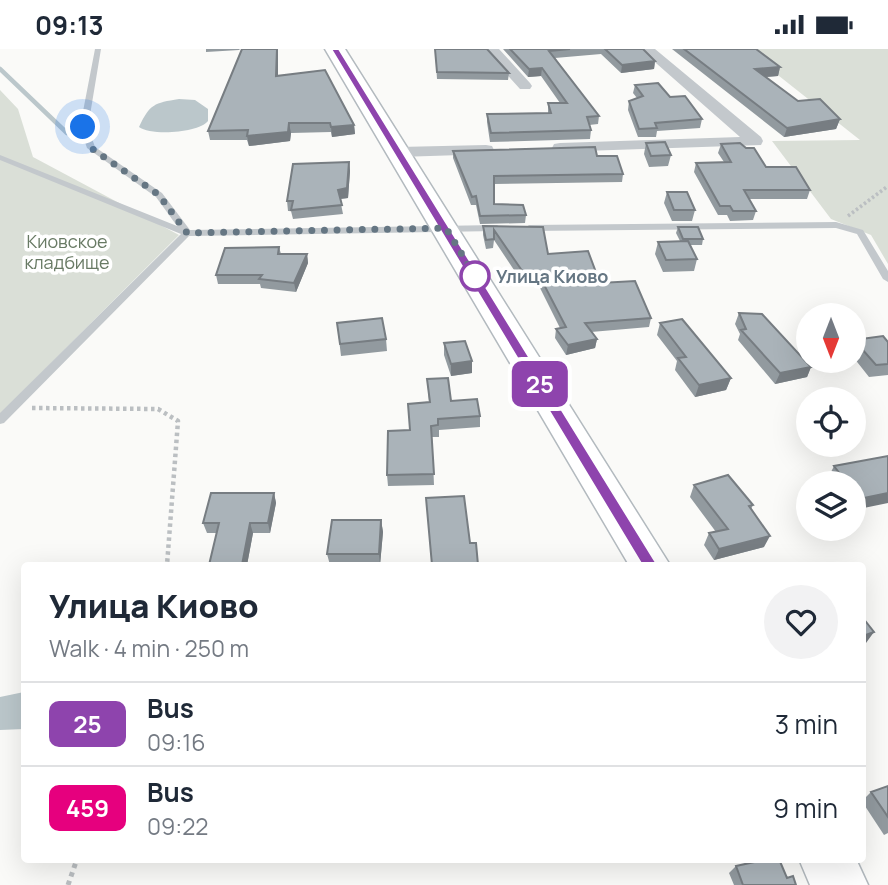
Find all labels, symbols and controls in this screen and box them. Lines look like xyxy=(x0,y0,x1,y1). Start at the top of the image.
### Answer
text: 09:13 xyxy=(35,7,104,43)
your location xyxy=(65,109,100,144)
park label: Киовское кладбище xyxy=(25,229,109,274)
marker: Улица Киово xyxy=(460,261,490,291)
place label: Улица Киово xyxy=(496,264,608,288)
north arrow xyxy=(796,303,866,373)
map controls xyxy=(796,303,866,541)
line badge: 25 xyxy=(508,361,572,407)
text: 25 xyxy=(526,367,554,400)
button: locate xyxy=(796,387,866,457)
button: layers xyxy=(796,471,866,541)
text: Улица Киово xyxy=(49,583,259,628)
button: heart xyxy=(764,585,838,659)
text: Walk · 4 min · 250 m xyxy=(49,632,249,664)
text: Bus xyxy=(147,690,194,726)
text: 3 min xyxy=(775,706,838,742)
text: 25 xyxy=(73,707,102,740)
text: 09:16 xyxy=(147,726,205,758)
text: Bus xyxy=(147,774,194,810)
text: 9 min xyxy=(773,790,838,826)
text: 459 xyxy=(66,791,109,824)
text: 09:22 xyxy=(147,810,208,842)

